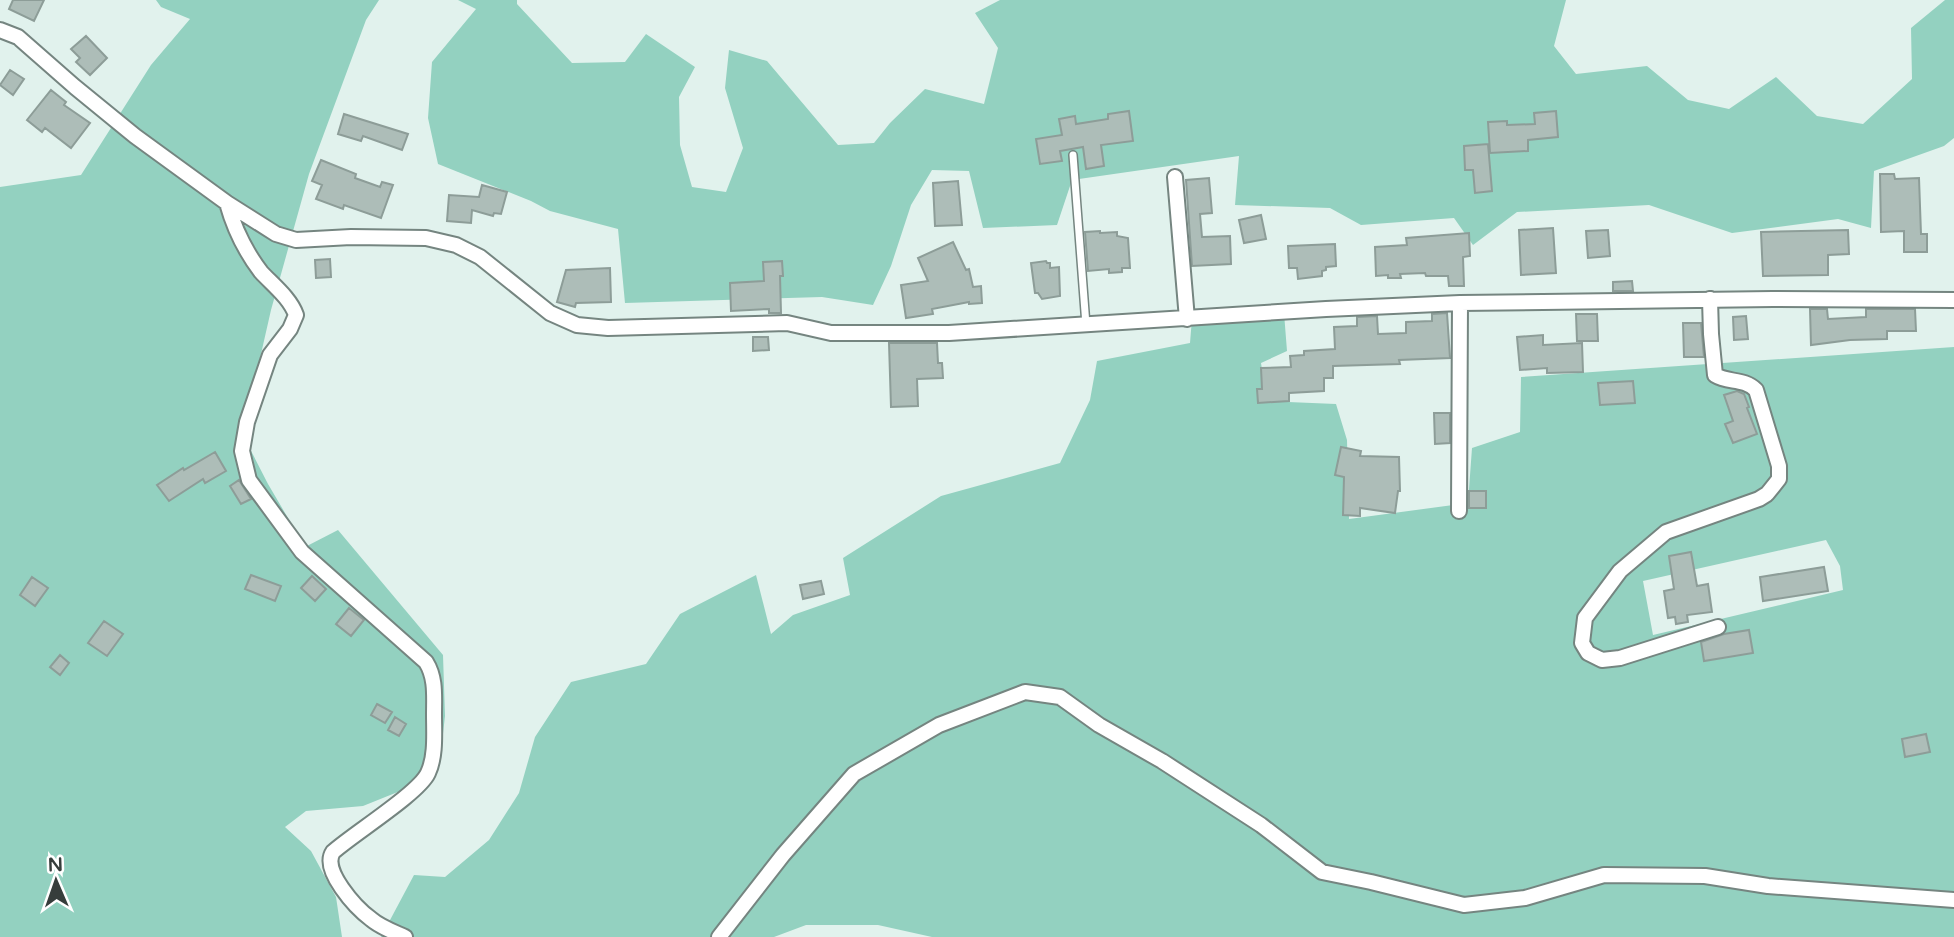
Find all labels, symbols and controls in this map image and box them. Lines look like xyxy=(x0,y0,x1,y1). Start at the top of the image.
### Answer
north arrow xyxy=(21,846,91,916)
text: N xyxy=(47,854,63,876)

